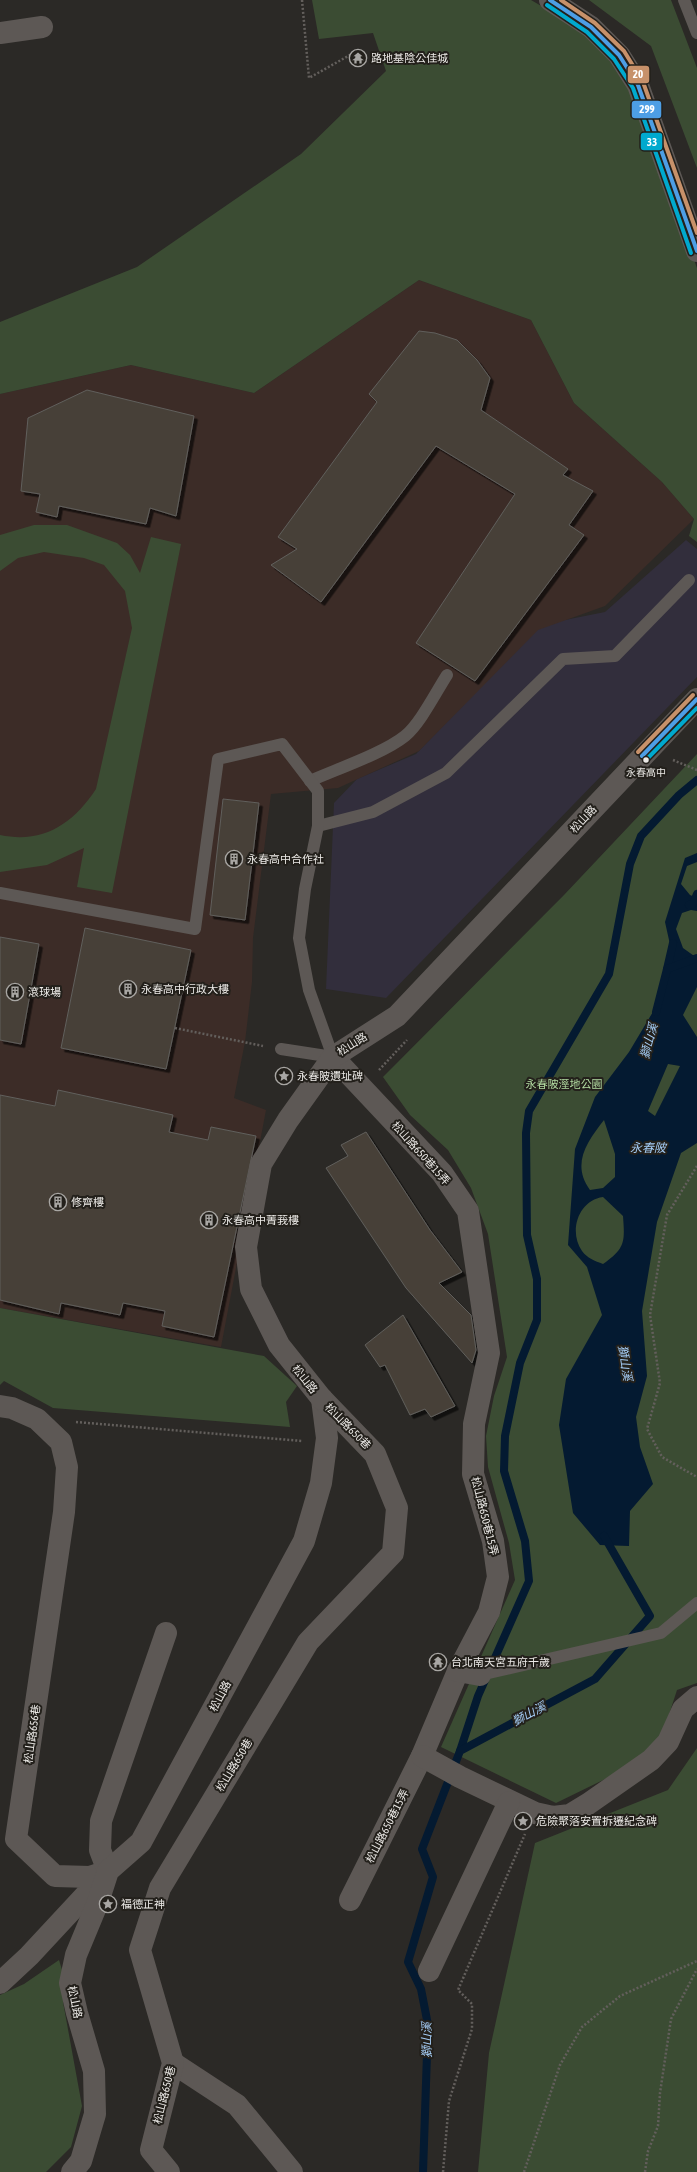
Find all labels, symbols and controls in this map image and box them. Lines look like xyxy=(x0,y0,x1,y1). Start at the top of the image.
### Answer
temple icon: 路地基陰公佳城 xyxy=(348,48,368,68)
place label: 路地基陰公佳城 xyxy=(371,52,448,64)
line badge: 20 xyxy=(627,65,650,84)
text: 20 xyxy=(633,68,643,80)
line badge: 299 xyxy=(631,100,662,119)
text: 299 xyxy=(639,103,655,115)
line badge: 33 xyxy=(640,132,663,151)
text: 33 xyxy=(647,136,657,148)
marker: 永春高中 xyxy=(641,755,651,765)
place label: 永春高中 xyxy=(626,767,666,778)
street label: 松山路 xyxy=(567,803,599,835)
building icon: 永春高中合作社 xyxy=(224,849,244,869)
place label: 永春高中合作社 xyxy=(247,853,324,865)
building icon: 永春高中行政大樓 xyxy=(118,979,138,999)
building icon: 滾球場 xyxy=(5,982,25,1002)
place label: 永春高中行政大樓 xyxy=(141,983,229,995)
place label: 滾球場 xyxy=(28,986,61,998)
water label: 獅山溪 xyxy=(638,1020,661,1060)
street label: 松山路 xyxy=(335,1030,369,1058)
place icon: 永春陂遺址碑 xyxy=(274,1066,294,1086)
place label: 永春陂遺址碑 xyxy=(297,1070,363,1082)
park label: 永春陂溼地公園 xyxy=(526,1078,603,1090)
street label: 松山路650巷15弄 xyxy=(389,1119,453,1187)
water label: 永春陂 xyxy=(630,1141,668,1155)
building icon: 修齊樓 xyxy=(48,1192,68,1212)
place label: 修齊樓 xyxy=(71,1196,104,1208)
building icon: 永春高中菁莪樓 xyxy=(199,1210,219,1230)
place label: 永春高中菁莪樓 xyxy=(222,1214,299,1226)
water label: 獅山溪 xyxy=(615,1344,635,1384)
street label: 松山路 xyxy=(290,1362,320,1396)
street label: 松山路650巷 xyxy=(323,1401,373,1451)
street label: 松山路650巷15弄 xyxy=(469,1475,501,1557)
temple icon: 台北南天宮五府千歲 xyxy=(428,1652,448,1672)
place label: 台北南天宮五府千歲 xyxy=(451,1656,550,1668)
street label: 松山路 xyxy=(207,1679,233,1713)
water label: 獅山溪 xyxy=(510,1698,550,1729)
street label: 松山路656巷 xyxy=(22,1704,42,1764)
street label: 松山路650巷 xyxy=(214,1736,254,1794)
street label: 松山路650巷15弄 xyxy=(363,1787,411,1865)
place icon: 危險聚落安置拆遷紀念碑 xyxy=(513,1811,533,1831)
place label: 危險聚落安置拆遷紀念碑 xyxy=(536,1815,657,1827)
place icon: 福德正神 xyxy=(98,1894,118,1914)
place label: 福德正神 xyxy=(121,1898,165,1910)
street label: 松山路 xyxy=(66,1985,84,2019)
water label: 獅山溪 xyxy=(420,2020,434,2058)
street label: 松山路650巷 xyxy=(151,2065,177,2125)

